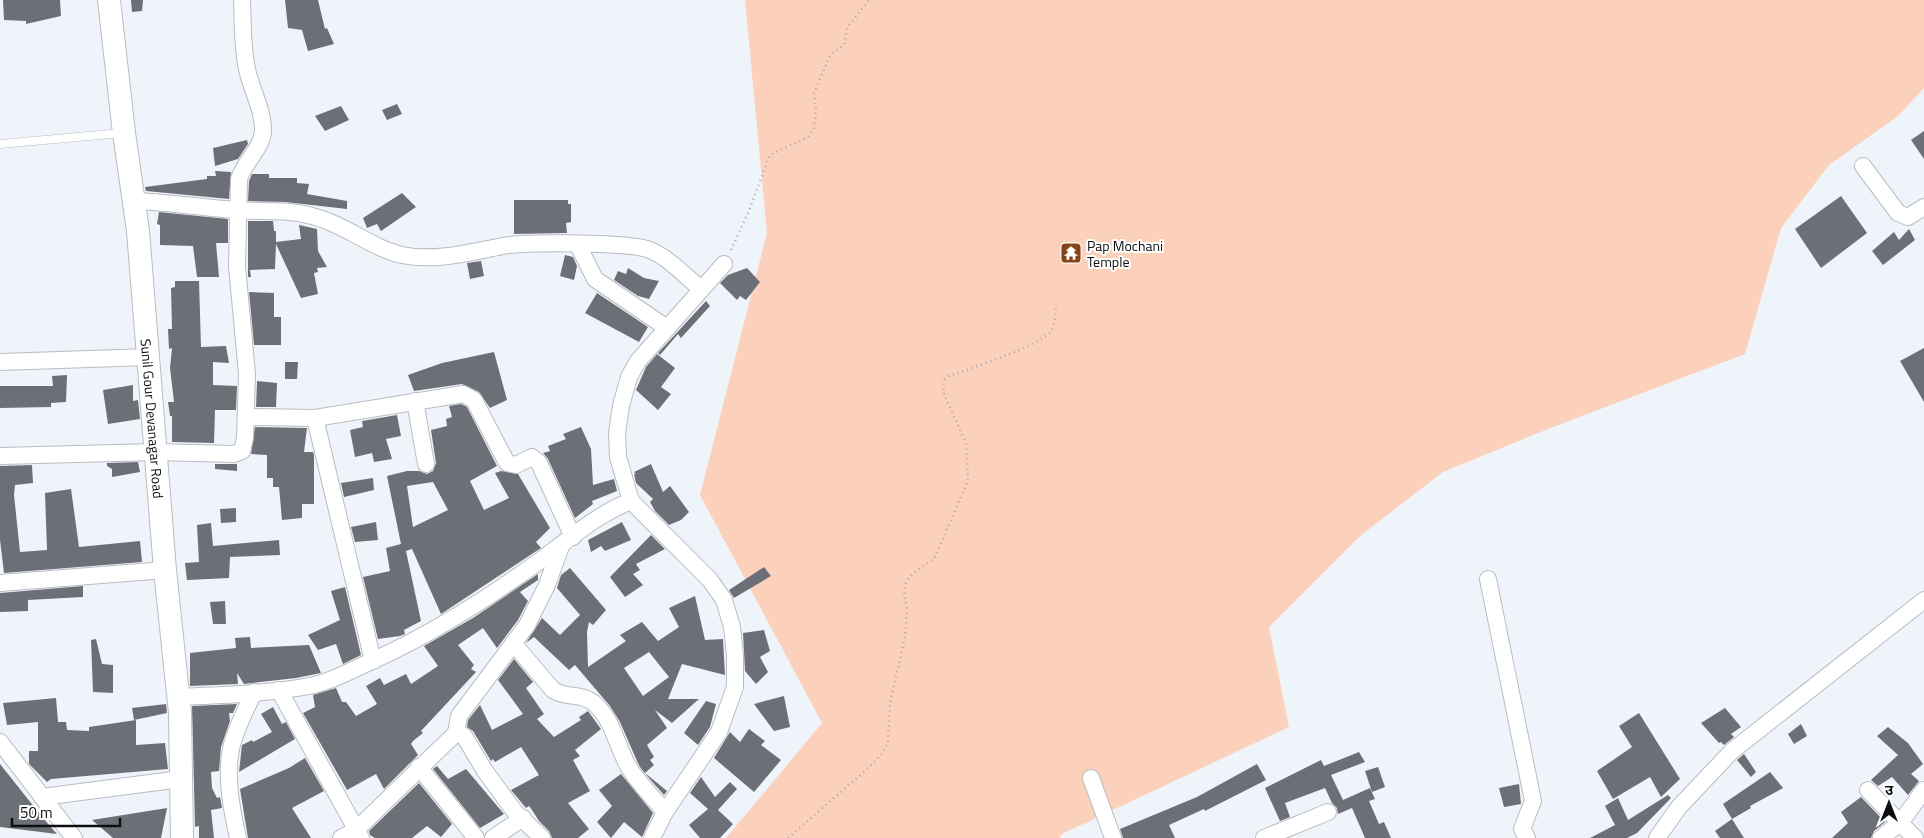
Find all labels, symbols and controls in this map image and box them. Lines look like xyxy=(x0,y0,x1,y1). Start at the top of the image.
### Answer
place label: Pap Mochani Temple xyxy=(1087,235,1163,272)
temple icon: Pap Mochani Temple xyxy=(1059,241,1083,265)
street label: Sunil Gour Devanagar Road xyxy=(136,338,170,499)
north arrow xyxy=(1864,778,1914,828)
text: उ xyxy=(1885,779,1894,800)
scale bar xyxy=(12,796,120,828)
text: 50 m xyxy=(20,801,53,824)

